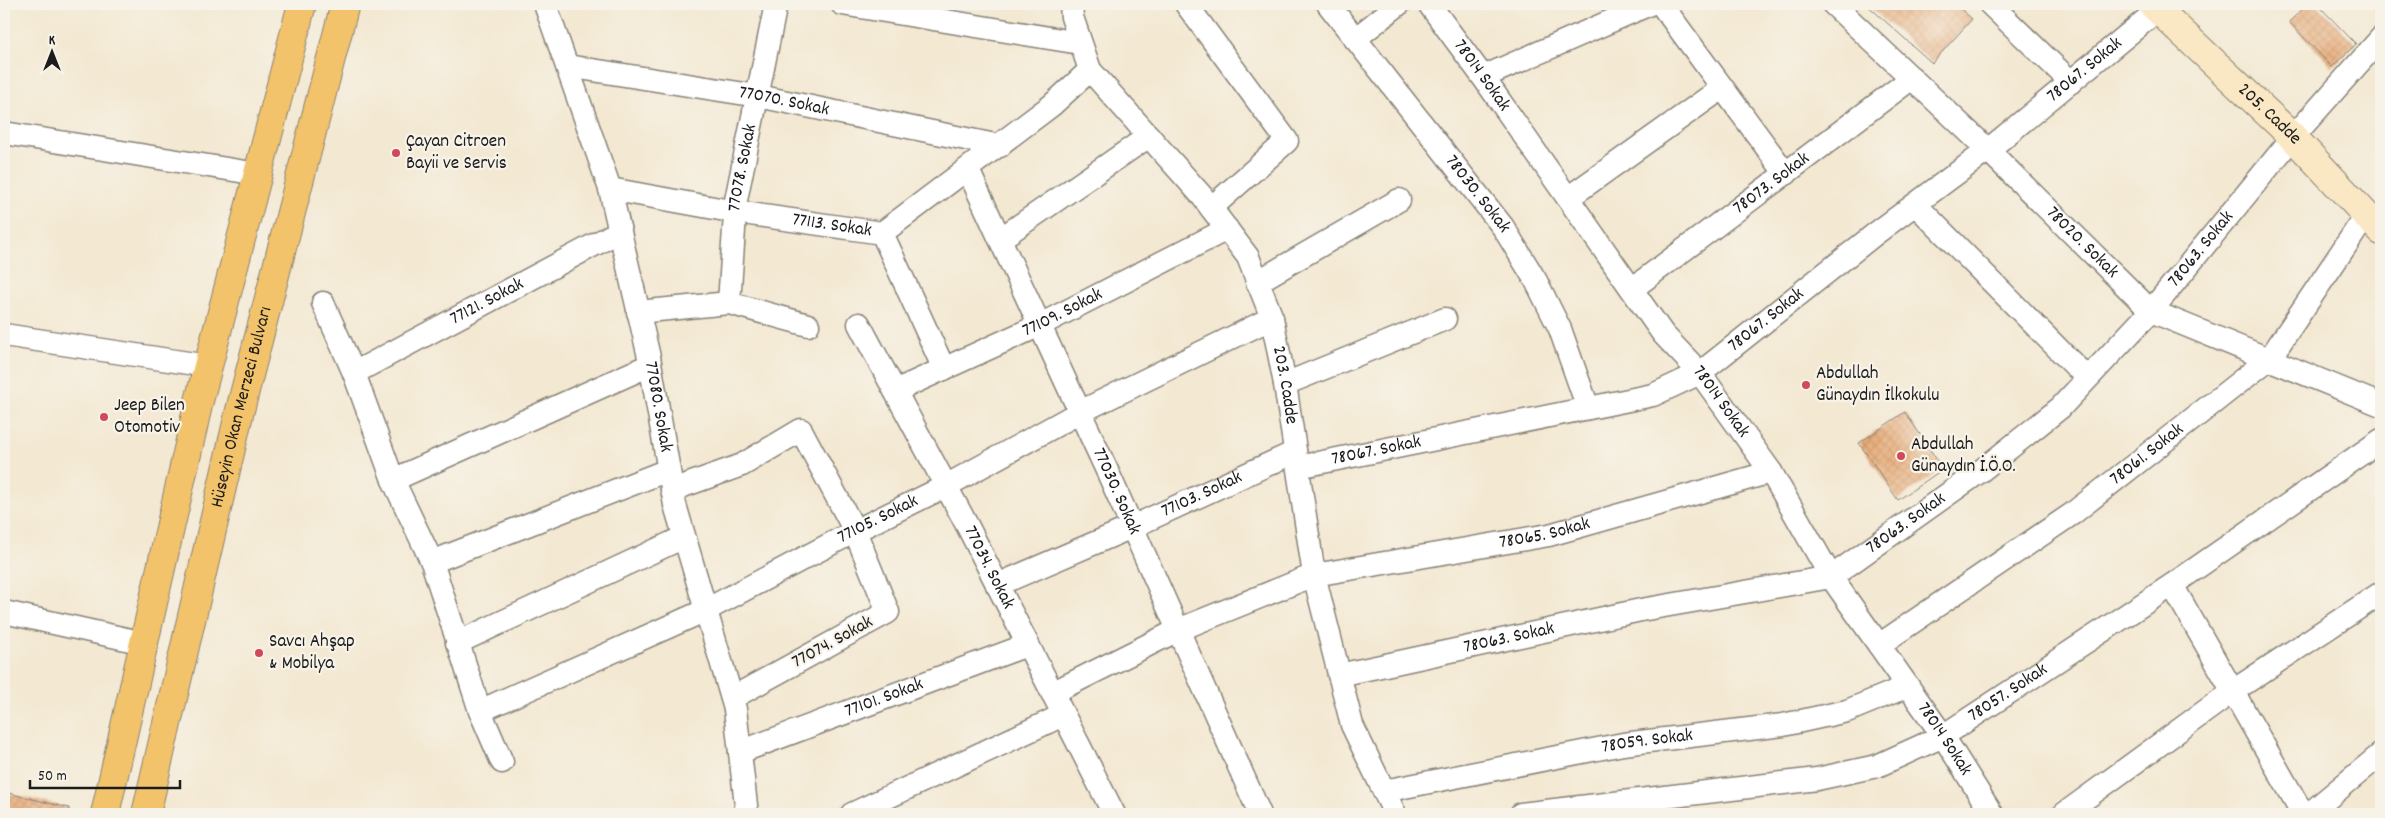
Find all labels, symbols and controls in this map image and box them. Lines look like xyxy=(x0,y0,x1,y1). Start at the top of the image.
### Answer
north arrow xyxy=(28,28,78,78)
text: K xyxy=(49,31,56,51)
street label: 78067. Sokak xyxy=(2041,31,2129,109)
street label: 78014 Sokak xyxy=(1446,34,1517,117)
street label: 205. Cadde xyxy=(2231,77,2308,151)
street label: 77070. Sokak xyxy=(737,80,832,124)
street label: 77078. Sokak xyxy=(722,122,765,212)
place label: Çayan Citroen Bayii ve Servis xyxy=(406,129,507,178)
street label: 78073. Sokak xyxy=(1728,146,1816,222)
marker: Çayan Citroen Bayii ve Servis xyxy=(390,147,402,159)
street label: 78030. Sokak xyxy=(1438,149,1517,238)
street label: 78020. Sokak xyxy=(2039,201,2125,285)
street label: 78063. Sokak xyxy=(2162,205,2241,294)
street label: 77113. Sokak xyxy=(790,207,874,245)
street label: 77121. Sokak xyxy=(446,271,529,333)
street label: 77109. Sokak xyxy=(1018,281,1108,345)
street label: 78067. Sokak xyxy=(1723,281,1811,359)
street label: Hüseyin Okan Merzeci Bulvarı xyxy=(204,304,280,510)
street label: 203. Cadde xyxy=(1264,344,1304,426)
street label: 77080. Sokak xyxy=(636,359,679,454)
street label: 78014 Sokak xyxy=(1686,359,1756,444)
place label: Abdullah Günaydın İlkokulu xyxy=(1816,361,1939,410)
marker: Abdullah Günaydın İlkokulu xyxy=(1800,379,1812,391)
place label: Jeep Bilen Otomotiv xyxy=(114,393,185,442)
marker: Jeep Bilen Otomotiv xyxy=(98,411,110,423)
street label: 78061. Sokak xyxy=(2104,417,2190,492)
street label: 78067. Sokak xyxy=(1329,429,1424,473)
place label: Abdullah Günaydın İ.Ö.O. xyxy=(1911,432,2016,481)
street label: 77030. Sokak xyxy=(1085,444,1148,539)
marker: Abdullah Günaydın İ.Ö.O. xyxy=(1895,450,1907,462)
street label: 77103. Sokak xyxy=(1157,464,1247,525)
street label: 78063. Sokak xyxy=(1861,486,1952,561)
street label: 77105. Sokak xyxy=(833,488,923,551)
street label: 78065. Sokak xyxy=(1497,510,1593,557)
street label: 77034. Sokak xyxy=(956,521,1021,614)
street label: 77074. Sokak xyxy=(788,610,879,676)
street label: 78063. Sokak xyxy=(1461,615,1557,661)
place label: Savcı Ahşap & Mobilya xyxy=(269,629,355,678)
marker: Savcı Ahşap & Mobilya xyxy=(253,647,265,659)
street label: 78057. Sokak xyxy=(1963,657,2053,729)
street label: 77101. Sokak xyxy=(841,671,928,725)
street label: 78014 Sokak xyxy=(1910,697,1978,781)
street label: 78059. Sokak xyxy=(1599,722,1695,761)
scale bar xyxy=(30,758,180,790)
text: 50 m xyxy=(38,766,67,788)

